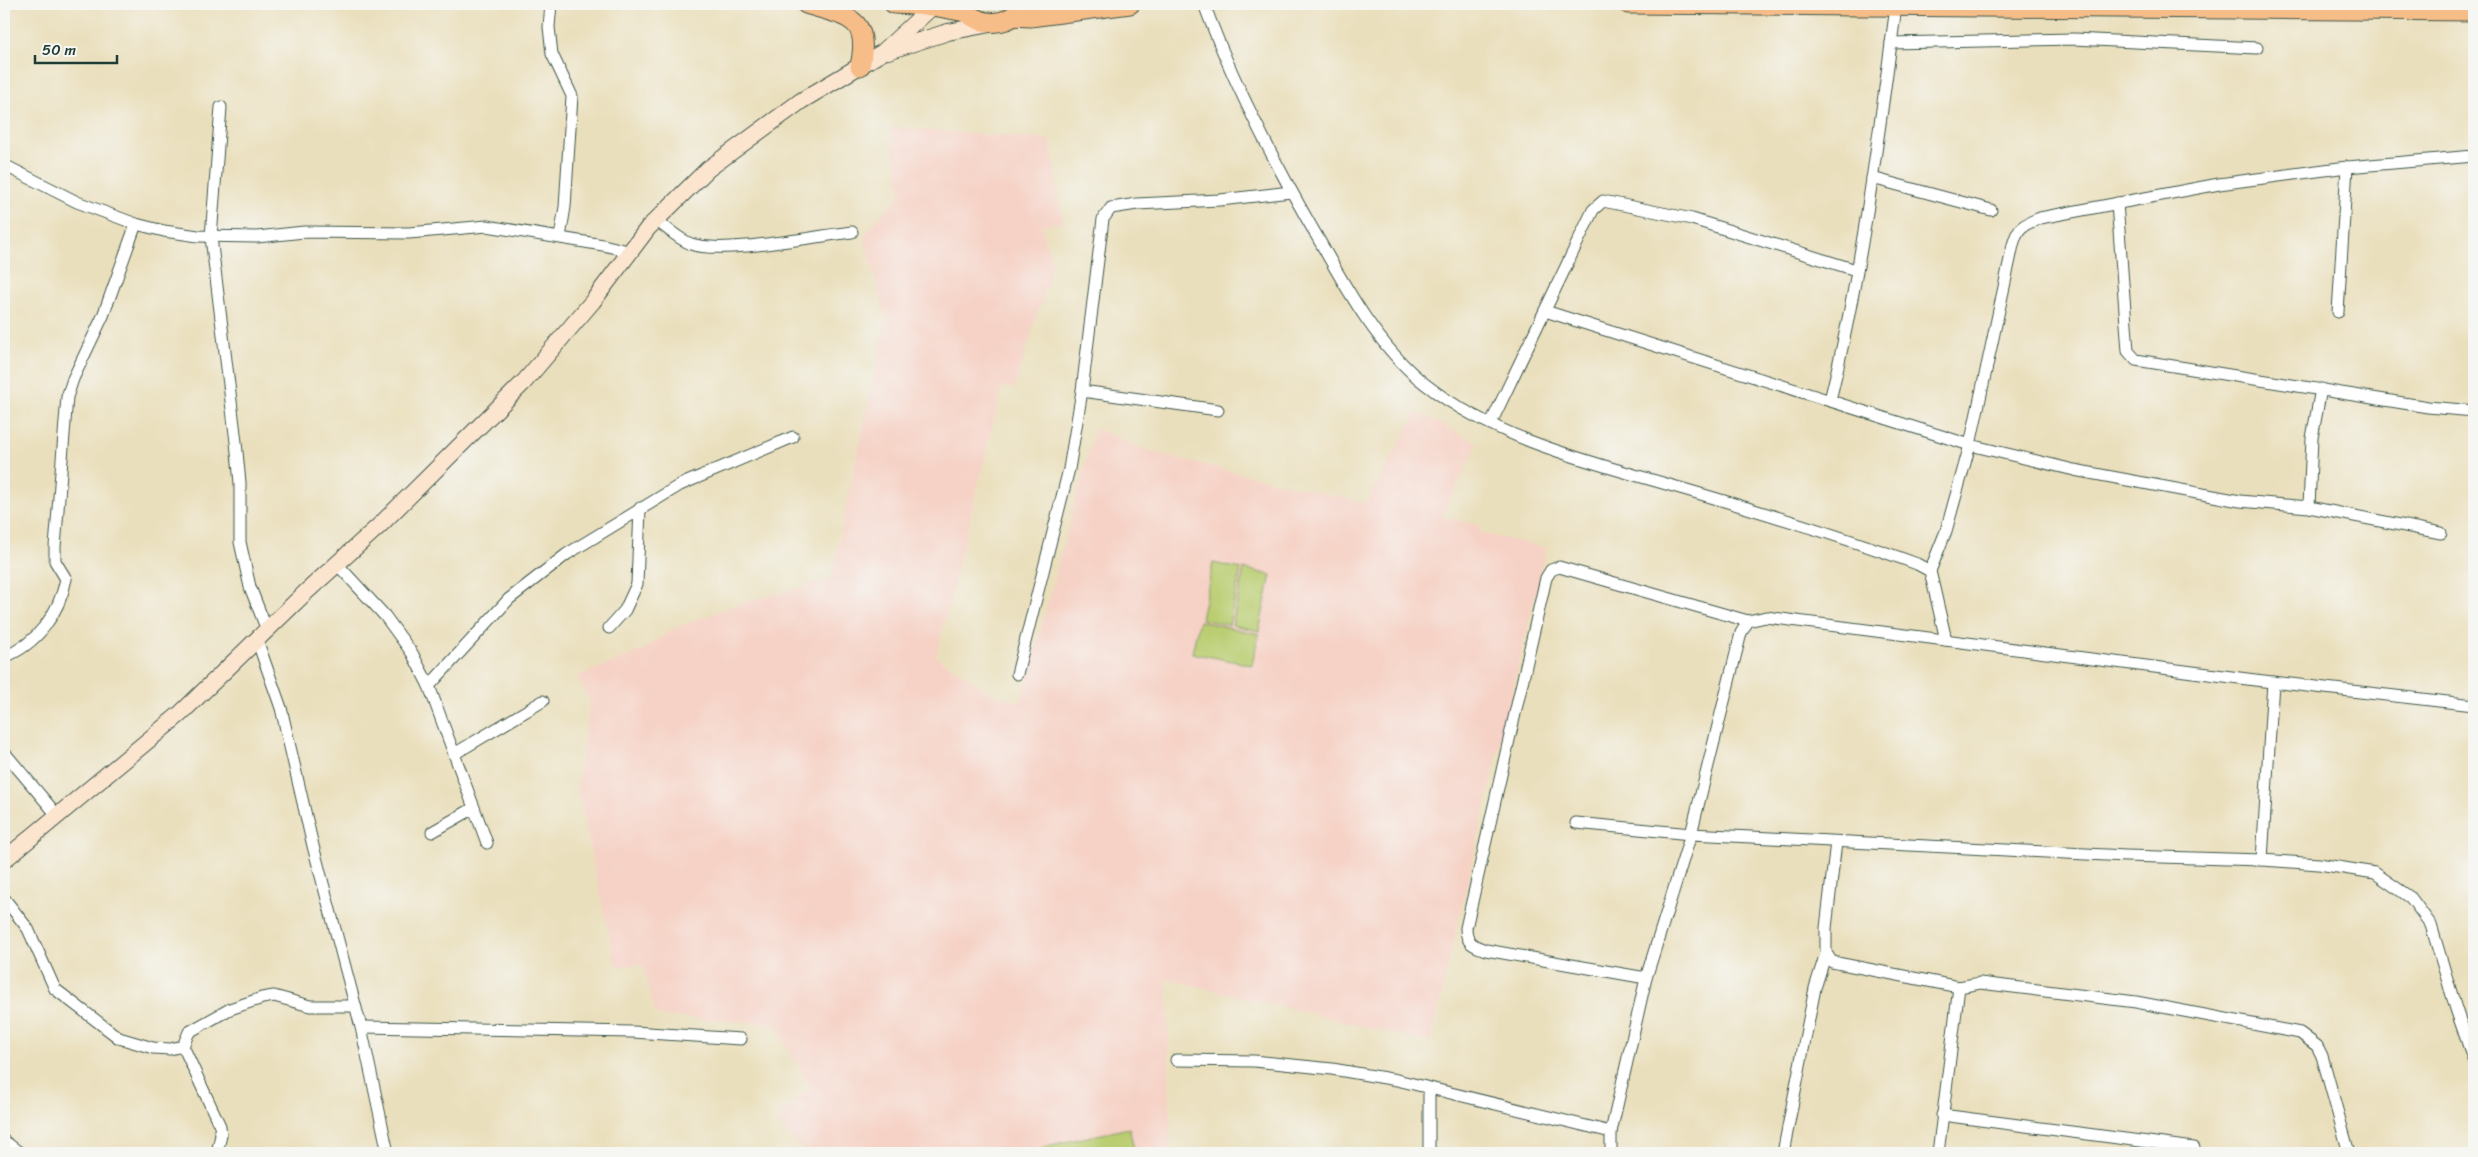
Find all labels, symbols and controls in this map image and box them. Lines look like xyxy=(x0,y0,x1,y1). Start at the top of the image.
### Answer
scale bar xyxy=(35,32,118,64)
text: 50 m xyxy=(42,37,77,63)

